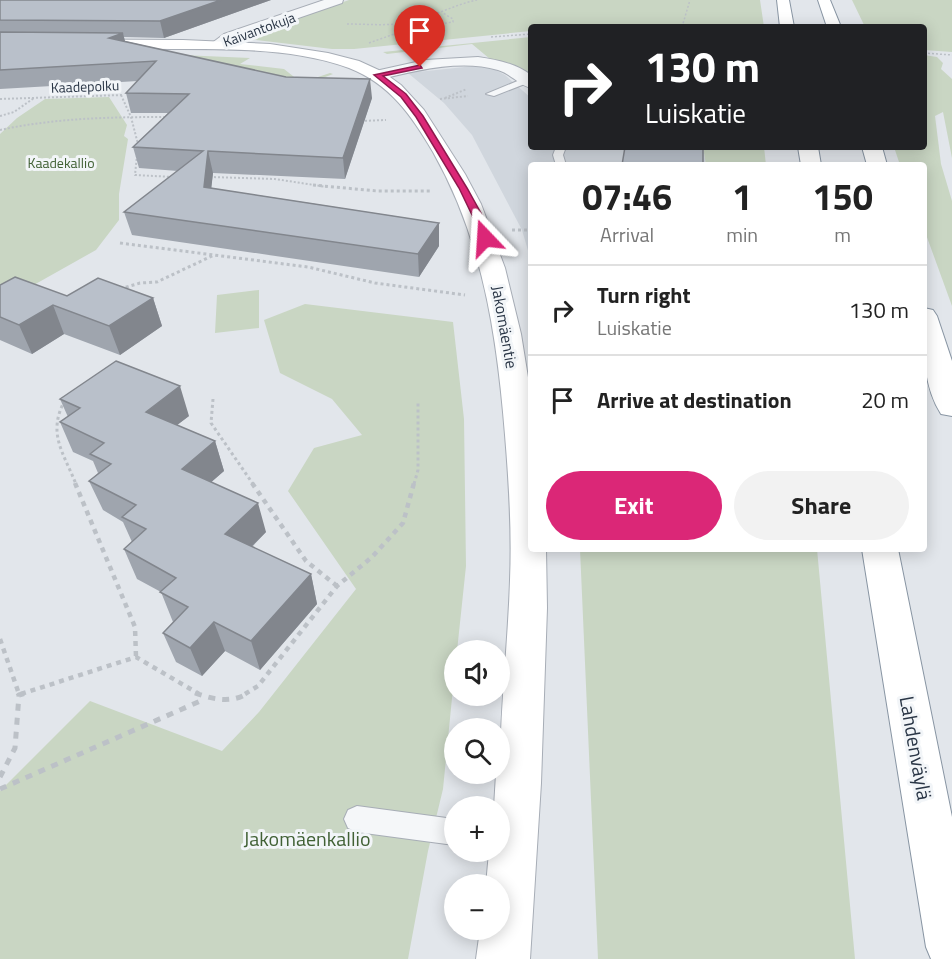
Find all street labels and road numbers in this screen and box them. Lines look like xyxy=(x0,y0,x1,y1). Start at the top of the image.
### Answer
street label: Kaivantokuja xyxy=(220,6,298,52)
street label: Kaadepolku xyxy=(50,74,120,98)
street label: Jakomäentie xyxy=(486,284,524,370)
street label: Lahdenväylä xyxy=(892,693,940,803)

